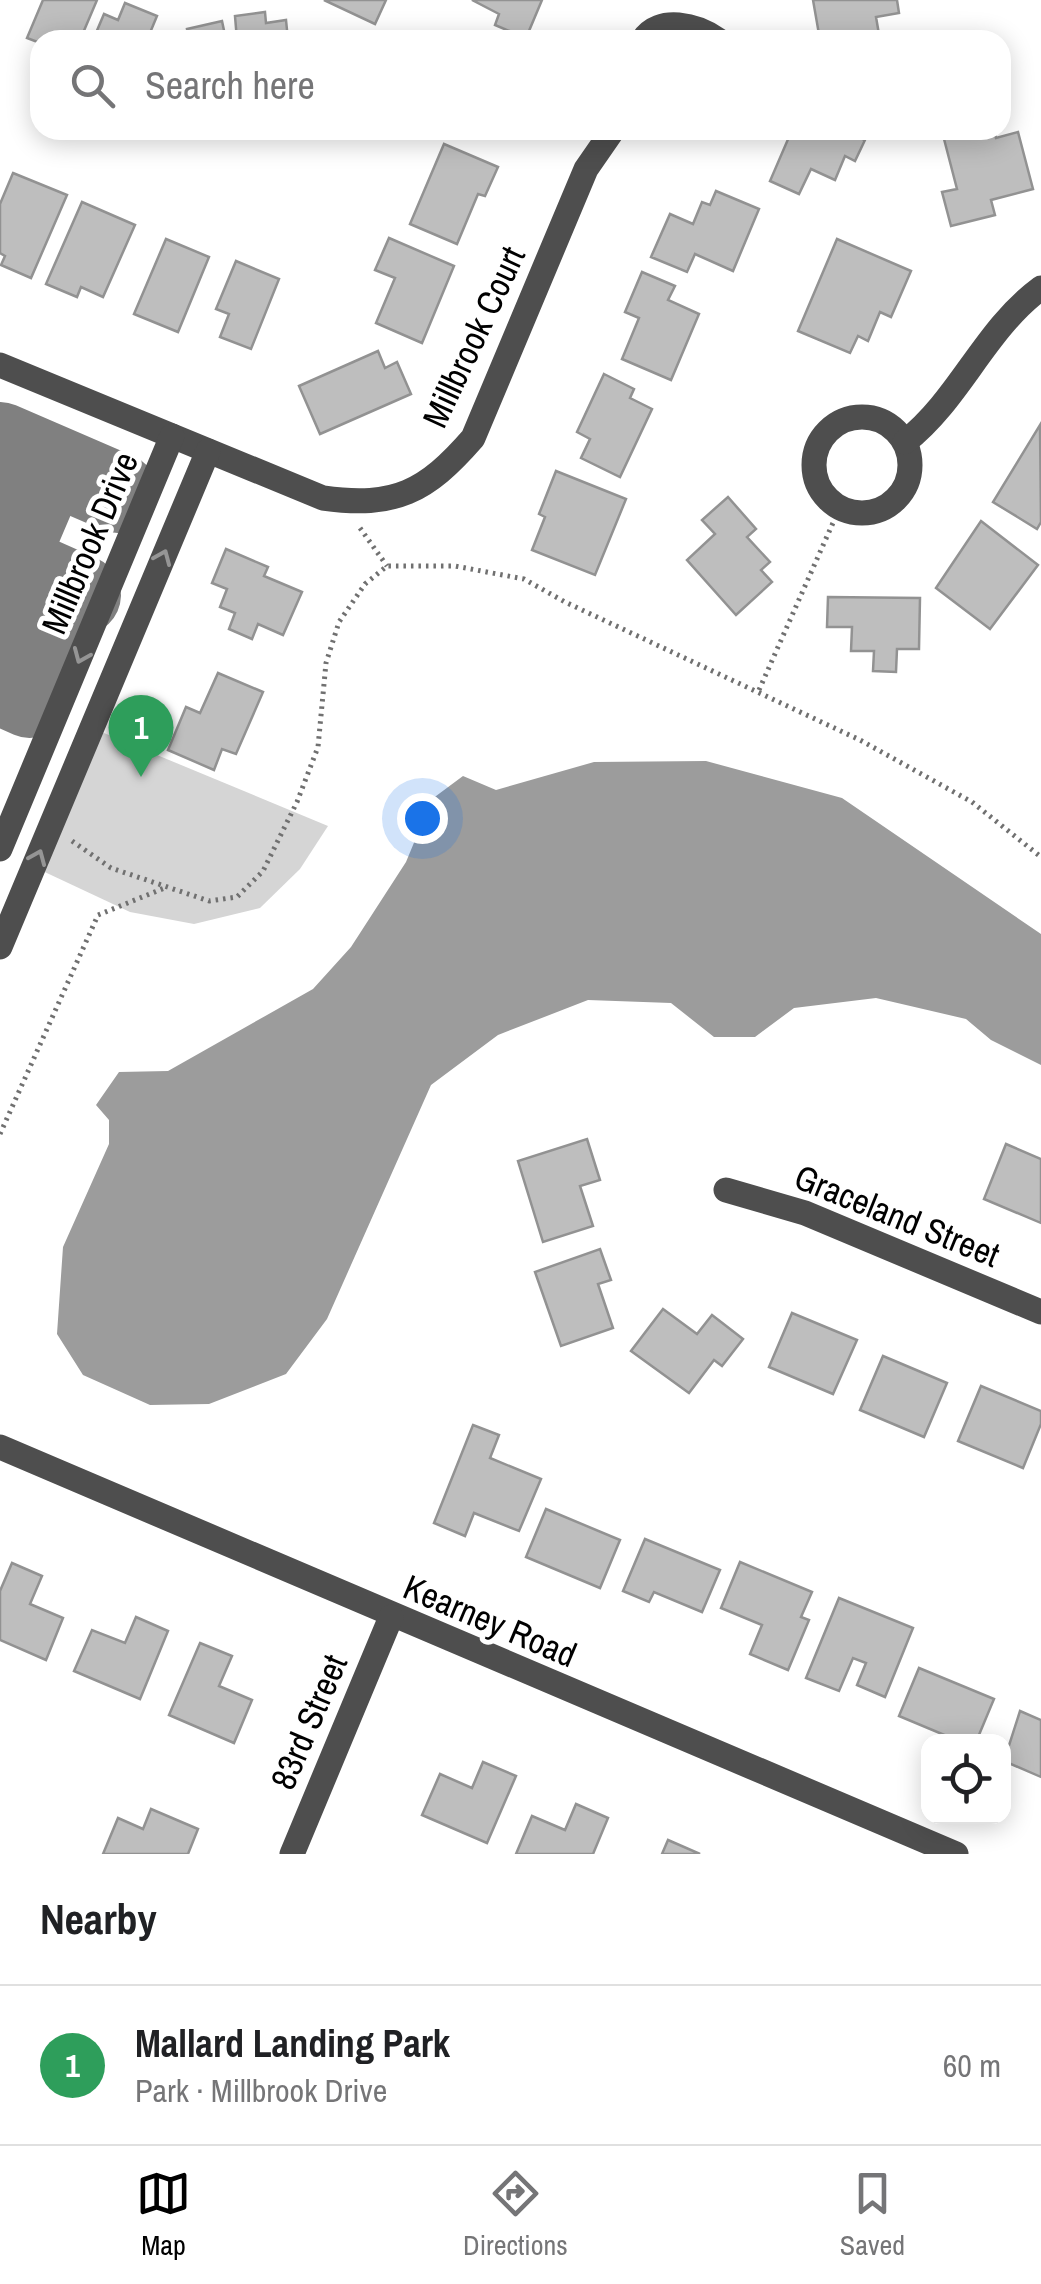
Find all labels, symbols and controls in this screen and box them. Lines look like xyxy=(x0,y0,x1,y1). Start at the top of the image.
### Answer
search box xyxy=(30,30,1011,140)
icon: search xyxy=(65,58,120,113)
text: Search here xyxy=(145,60,315,111)
street label: Millbrook Court xyxy=(411,239,536,435)
street label: Millbrook Drive xyxy=(30,445,149,641)
one-way arrow xyxy=(152,549,172,567)
one-way arrow xyxy=(72,646,92,663)
pin: 1 xyxy=(108,694,174,777)
your location xyxy=(397,793,448,844)
one-way arrow xyxy=(26,849,46,867)
street label: Graceland Street xyxy=(788,1153,1007,1278)
street label: Kearney Road xyxy=(397,1563,584,1678)
street label: 83rd Street xyxy=(259,1647,358,1796)
map controls xyxy=(921,1734,1011,1824)
button: locate xyxy=(921,1734,1011,1824)
text: Nearby xyxy=(40,1891,157,1947)
text: Mallard Landing Park xyxy=(135,2018,450,2069)
text: 1 xyxy=(65,2044,80,2087)
text: 60 m xyxy=(943,2044,1001,2087)
text: Park · Millbrook Drive xyxy=(135,2069,387,2112)
tab: Map xyxy=(136,2166,191,2264)
tab: Directions xyxy=(463,2166,568,2264)
tab: Saved xyxy=(840,2166,905,2264)

